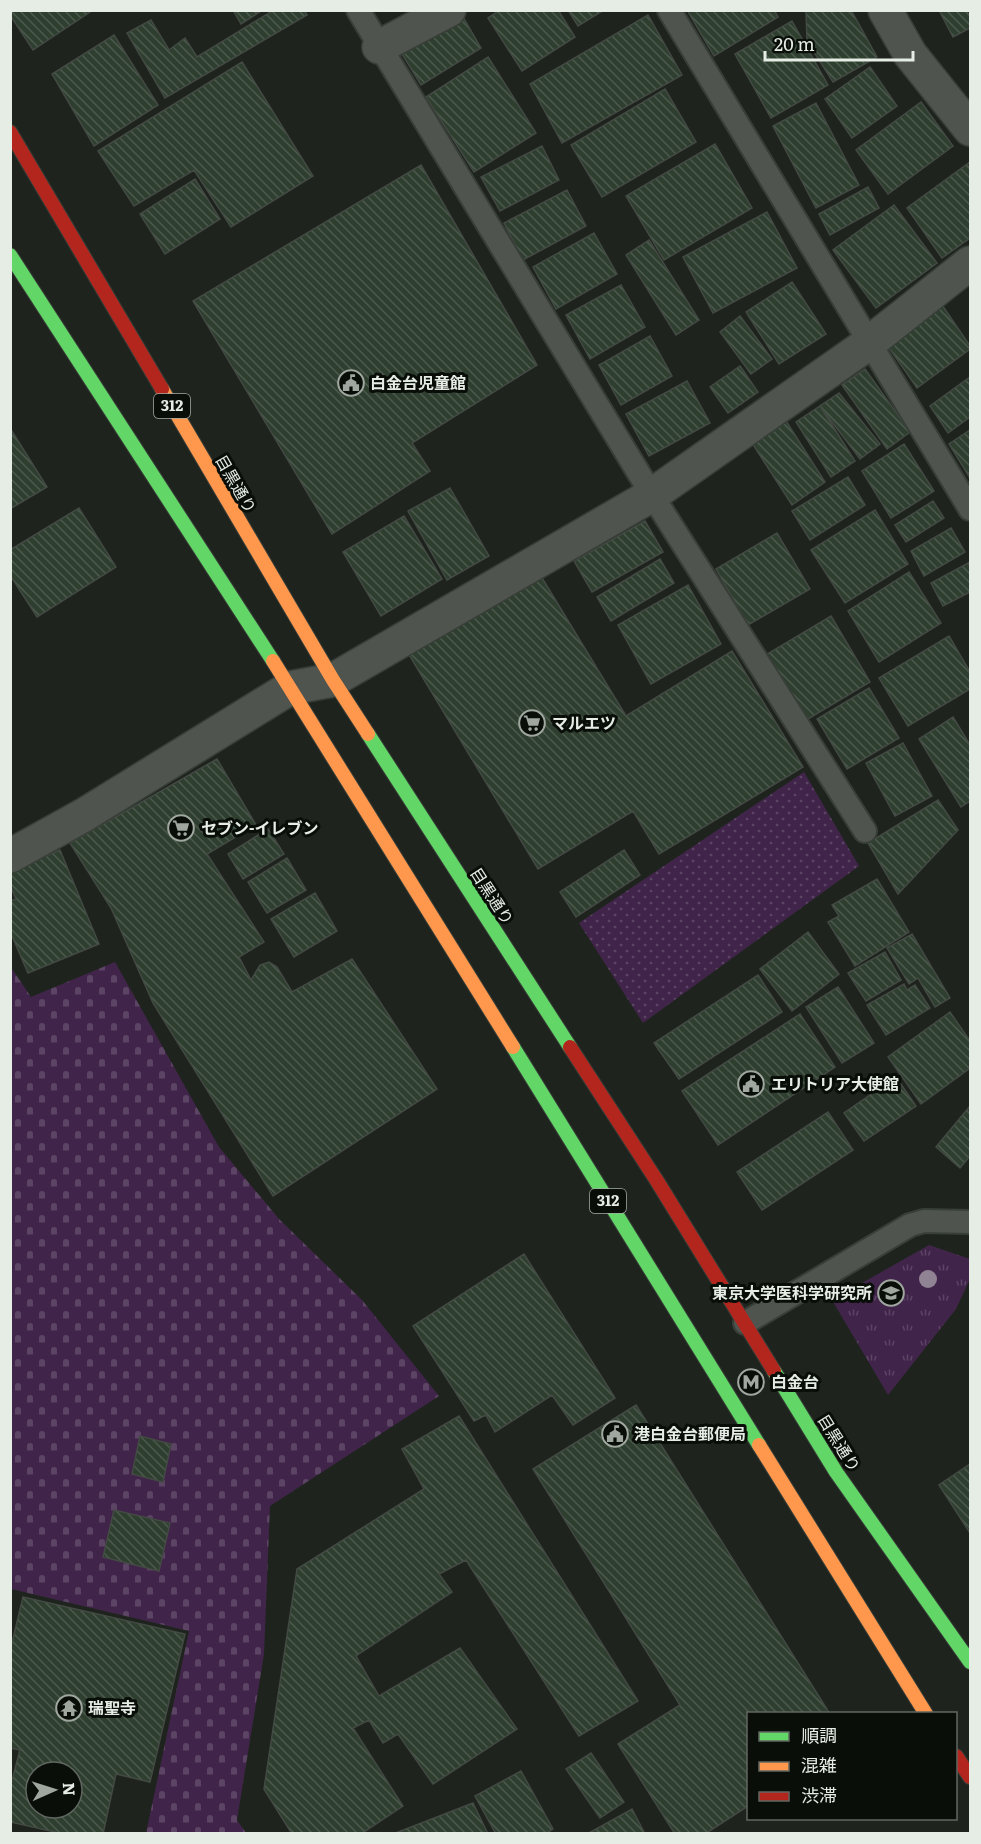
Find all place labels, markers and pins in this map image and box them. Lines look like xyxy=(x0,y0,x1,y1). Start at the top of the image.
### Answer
public building icon: 白金台児童館 xyxy=(336,368,366,398)
place label: 白金台児童館 xyxy=(370,370,466,394)
supermarket icon: マルエツ xyxy=(517,708,547,738)
place label: マルエツ xyxy=(552,710,616,734)
supermarket icon: セブン-イレブン xyxy=(166,813,196,843)
place label: セブン-イレブン xyxy=(201,815,318,839)
public building icon: エリトリア大使館 xyxy=(736,1069,766,1099)
place label: エリトリア大使館 xyxy=(771,1071,899,1095)
school or university icon: 東京大学医科学研究所 xyxy=(876,1278,906,1308)
place label: 東京大学医科学研究所 xyxy=(712,1280,872,1304)
metro station icon: 白金台 xyxy=(736,1367,766,1397)
place label: 白金台 xyxy=(771,1369,819,1393)
public building icon: 港白金台郵便局 xyxy=(600,1419,630,1449)
place label: 港白金台郵便局 xyxy=(634,1421,746,1445)
temple icon: 瑞聖寺 xyxy=(54,1693,84,1723)
place label: 瑞聖寺 xyxy=(88,1695,136,1719)

